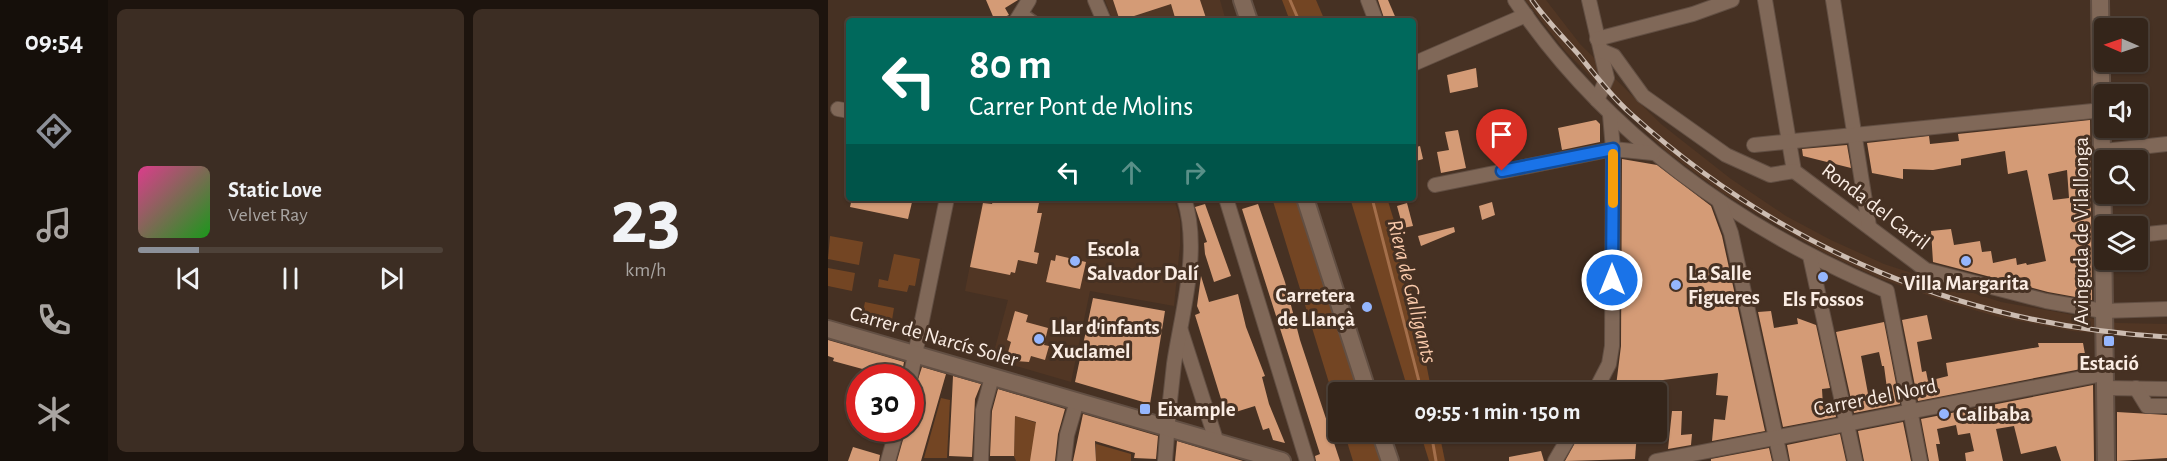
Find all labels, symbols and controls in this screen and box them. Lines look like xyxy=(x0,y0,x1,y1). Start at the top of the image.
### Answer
north arrow xyxy=(2094,18,2148,72)
map controls xyxy=(2094,18,2148,270)
text: 09:54 xyxy=(25,28,83,55)
icon: left xyxy=(870,42,948,120)
text: 80 m xyxy=(969,44,1052,86)
button: sound xyxy=(2094,84,2148,138)
text: Carrer Pont de Molins xyxy=(969,93,1193,120)
pin xyxy=(1476,109,1527,171)
icon: directions xyxy=(33,110,75,152)
icon: arrive xyxy=(1485,118,1518,151)
street label: Avinguda de Vilallonga xyxy=(2071,137,2092,325)
button: search xyxy=(2094,150,2148,204)
icon: left xyxy=(1052,156,1085,189)
icon: ahead xyxy=(1115,156,1148,189)
icon: right xyxy=(1178,156,1211,189)
street label: Ronda del Carril xyxy=(1818,159,1934,254)
text: Static Love xyxy=(228,179,322,201)
text: 23 xyxy=(611,180,681,258)
icon: music xyxy=(33,204,75,246)
text: Velvet Ray xyxy=(228,205,308,225)
button: layers xyxy=(2094,216,2148,270)
water label: Riera de Galligants xyxy=(1384,217,1441,365)
place label: Escola Salvador Dalí xyxy=(1087,239,1199,284)
position arrow xyxy=(1580,248,1644,312)
marker: Escola Salvador Dalí xyxy=(1068,254,1082,268)
marker: Villa Margarita xyxy=(1959,254,1973,268)
text: km/h xyxy=(625,260,666,280)
icon: previous xyxy=(172,262,205,295)
icon: pause xyxy=(274,262,307,295)
icon: next xyxy=(375,262,408,295)
place label: La Salle Figueres xyxy=(1688,263,1760,308)
marker: Els Fossos xyxy=(1816,270,1830,284)
place label: Villa Margarita xyxy=(1903,273,2029,294)
marker: La Salle Figueres xyxy=(1669,278,1683,292)
place label: Carretera de Llançà xyxy=(1276,285,1355,330)
place label: Els Fossos xyxy=(1782,289,1864,310)
icon: phone xyxy=(33,299,75,341)
marker: Carretera de Llançà xyxy=(1360,300,1374,314)
street label: Carrer de Narcís Soler xyxy=(847,302,1021,371)
place label: Llar d'infants Xuclamel xyxy=(1051,317,1160,362)
marker: Llar d'infants Xuclamel xyxy=(1032,332,1046,346)
marker: Estació xyxy=(2102,334,2116,348)
place label: Estació xyxy=(2079,353,2139,374)
speed limit sign: 30 xyxy=(846,364,924,442)
street label: Carrer del Nord xyxy=(1812,375,1938,420)
icon: climate xyxy=(33,393,75,435)
place label: Eixample xyxy=(1157,399,1236,420)
text: 09:55 · 1 min · 150 m xyxy=(1415,401,1580,423)
marker: Eixample xyxy=(1138,402,1152,416)
place label: Calibaba xyxy=(1956,404,2030,425)
marker: Calibaba xyxy=(1937,407,1951,421)

